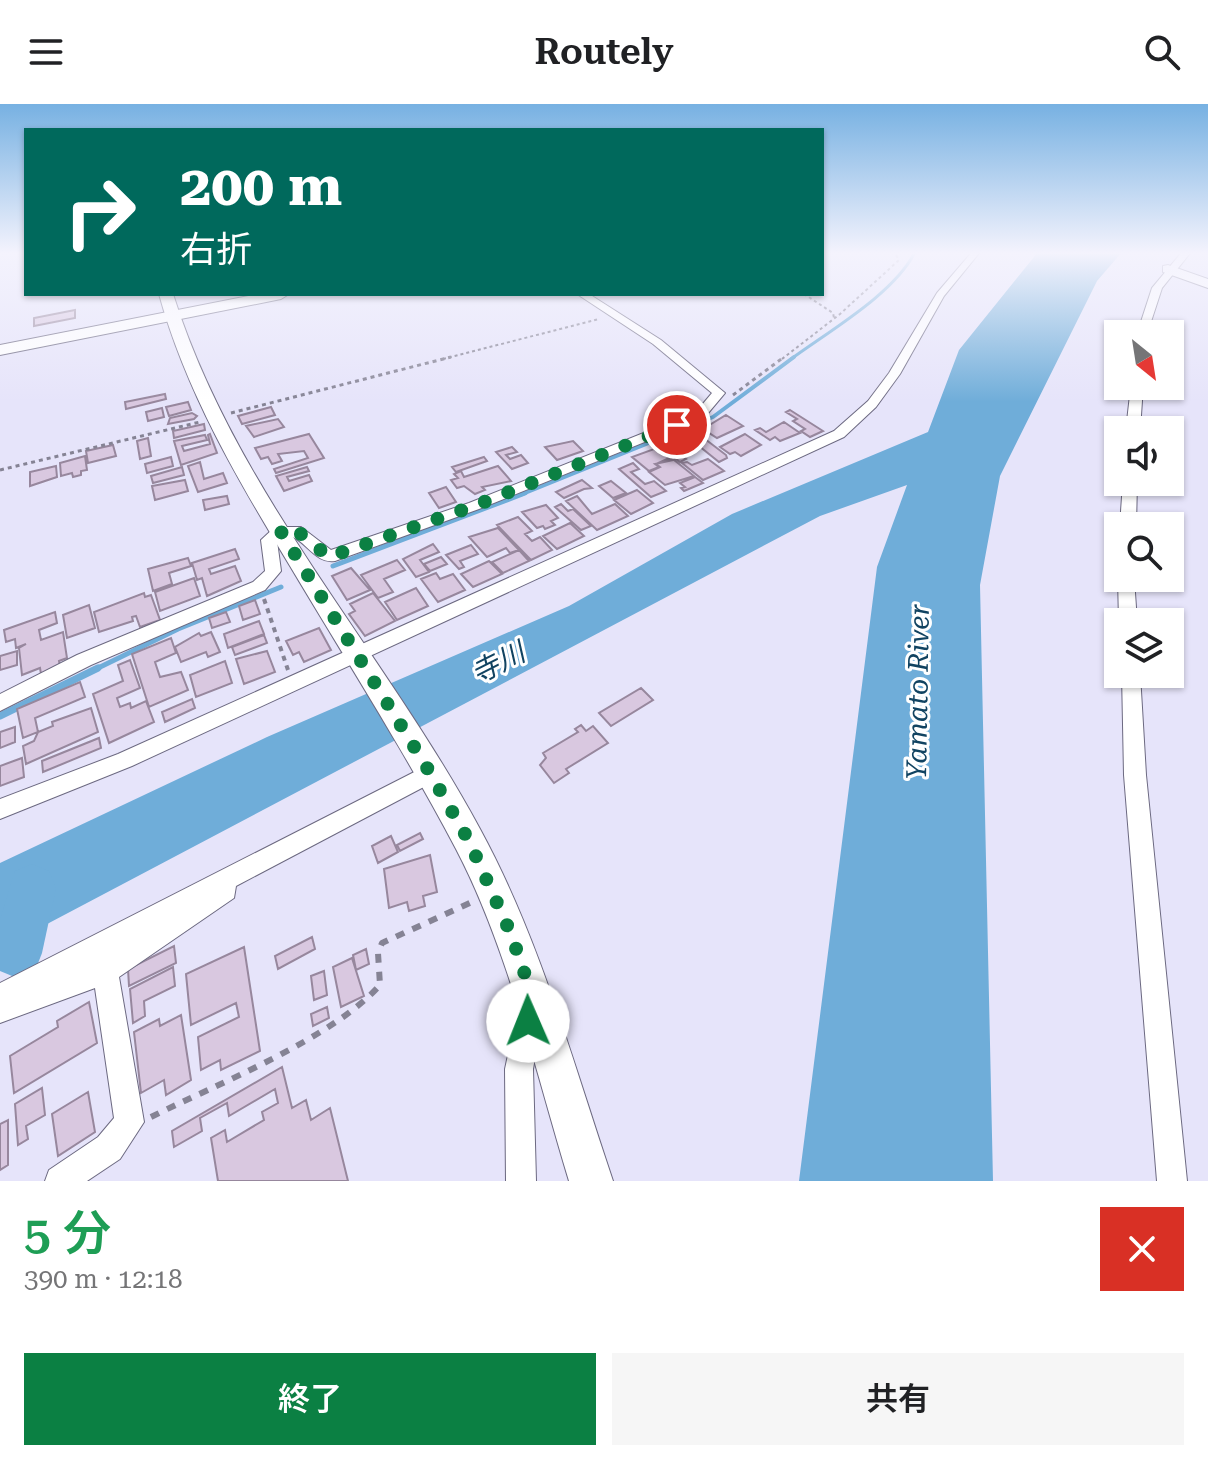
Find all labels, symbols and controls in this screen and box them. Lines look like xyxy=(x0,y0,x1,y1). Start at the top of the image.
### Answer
icon: menu xyxy=(24,30,68,74)
icon: search xyxy=(1140,30,1184,74)
text: Routely xyxy=(534,31,674,73)
text: 200 m xyxy=(180,153,342,219)
icon: right xyxy=(48,160,152,264)
text: 右折 xyxy=(180,229,252,271)
north arrow xyxy=(1104,320,1184,400)
map controls xyxy=(1104,320,1184,688)
pin xyxy=(643,391,711,459)
icon: arrive xyxy=(655,403,699,447)
button: sound xyxy=(1104,416,1184,496)
button: search xyxy=(1104,512,1184,592)
water label: Yamato River xyxy=(900,603,936,780)
button: layers xyxy=(1104,608,1184,688)
water label: 寺川 xyxy=(466,634,533,690)
position arrow xyxy=(486,979,570,1063)
text: 5 分 xyxy=(24,1206,111,1262)
button: close xyxy=(1100,1207,1184,1291)
text: 390 m · 12:18 xyxy=(24,1264,183,1294)
button: 終了 xyxy=(24,1353,596,1445)
button: 共有 xyxy=(612,1353,1184,1445)

